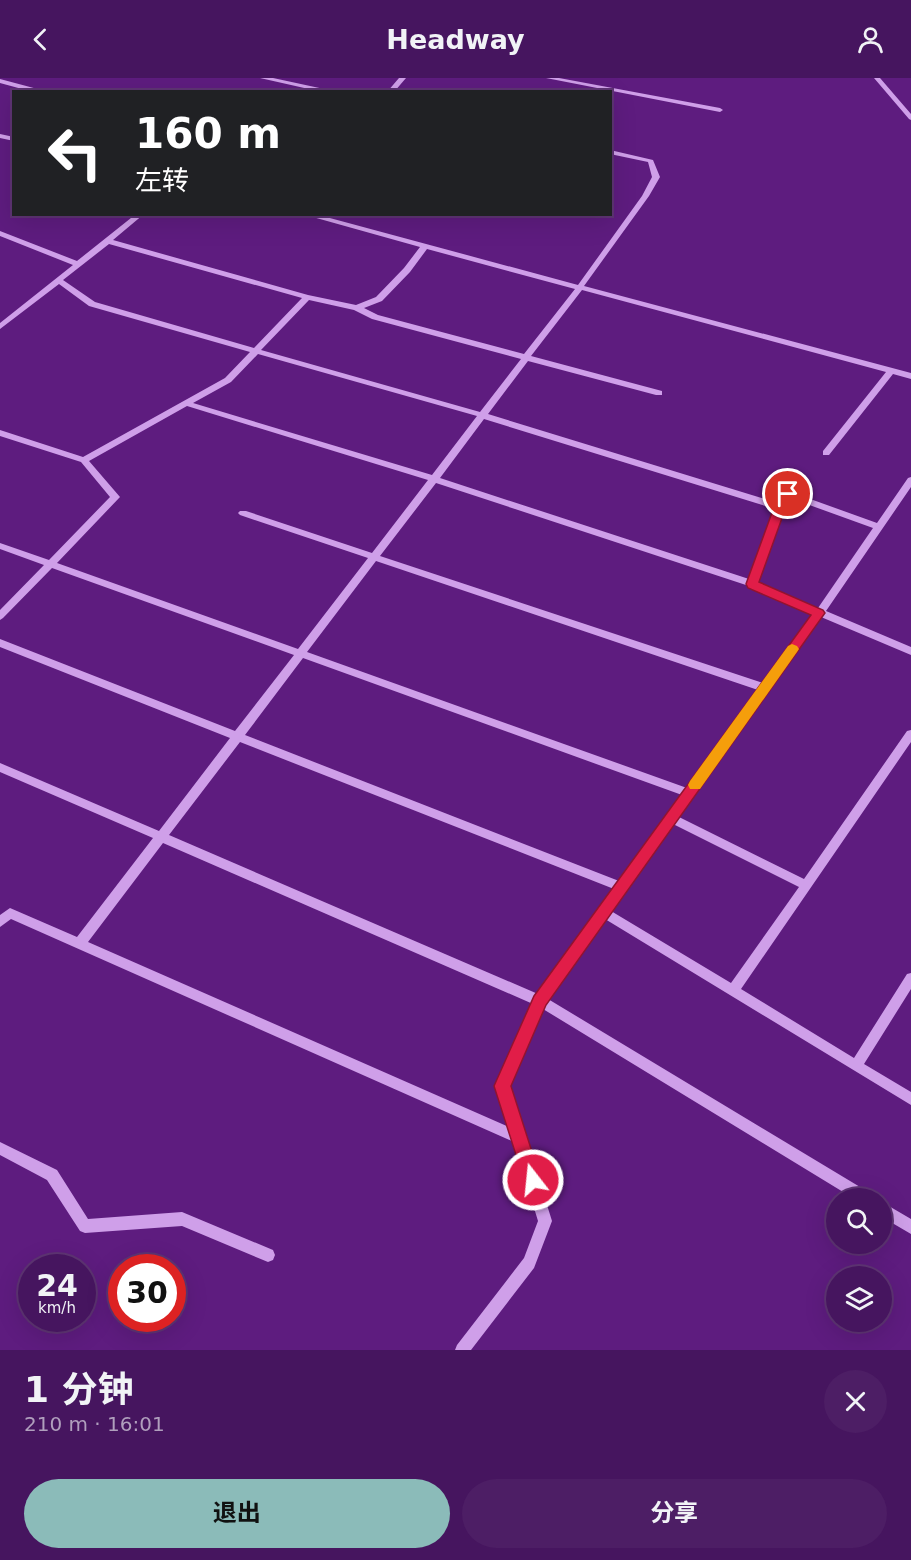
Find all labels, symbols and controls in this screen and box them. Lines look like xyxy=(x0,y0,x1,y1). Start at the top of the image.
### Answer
icon: back xyxy=(24,23,57,56)
icon: person xyxy=(854,23,887,56)
text: Headway xyxy=(386,24,525,55)
text: 160 m xyxy=(135,109,281,158)
icon: left xyxy=(36,114,114,192)
text: 左转 xyxy=(135,165,189,196)
pin xyxy=(762,468,813,519)
icon: arrive xyxy=(771,477,804,510)
position arrow xyxy=(501,1148,565,1212)
map controls xyxy=(826,1188,892,1332)
button: search xyxy=(826,1188,892,1254)
speed limit sign: 30 xyxy=(108,1254,186,1332)
button: layers xyxy=(826,1266,892,1332)
text: 24 xyxy=(36,1268,78,1303)
text: km/h xyxy=(38,1299,76,1317)
text: 1 分钟 xyxy=(24,1369,134,1410)
button: close xyxy=(824,1370,887,1433)
text: 210 m · 16:01 xyxy=(24,1412,165,1436)
button: 退出 xyxy=(24,1479,450,1548)
button: 分享 xyxy=(462,1479,887,1548)

